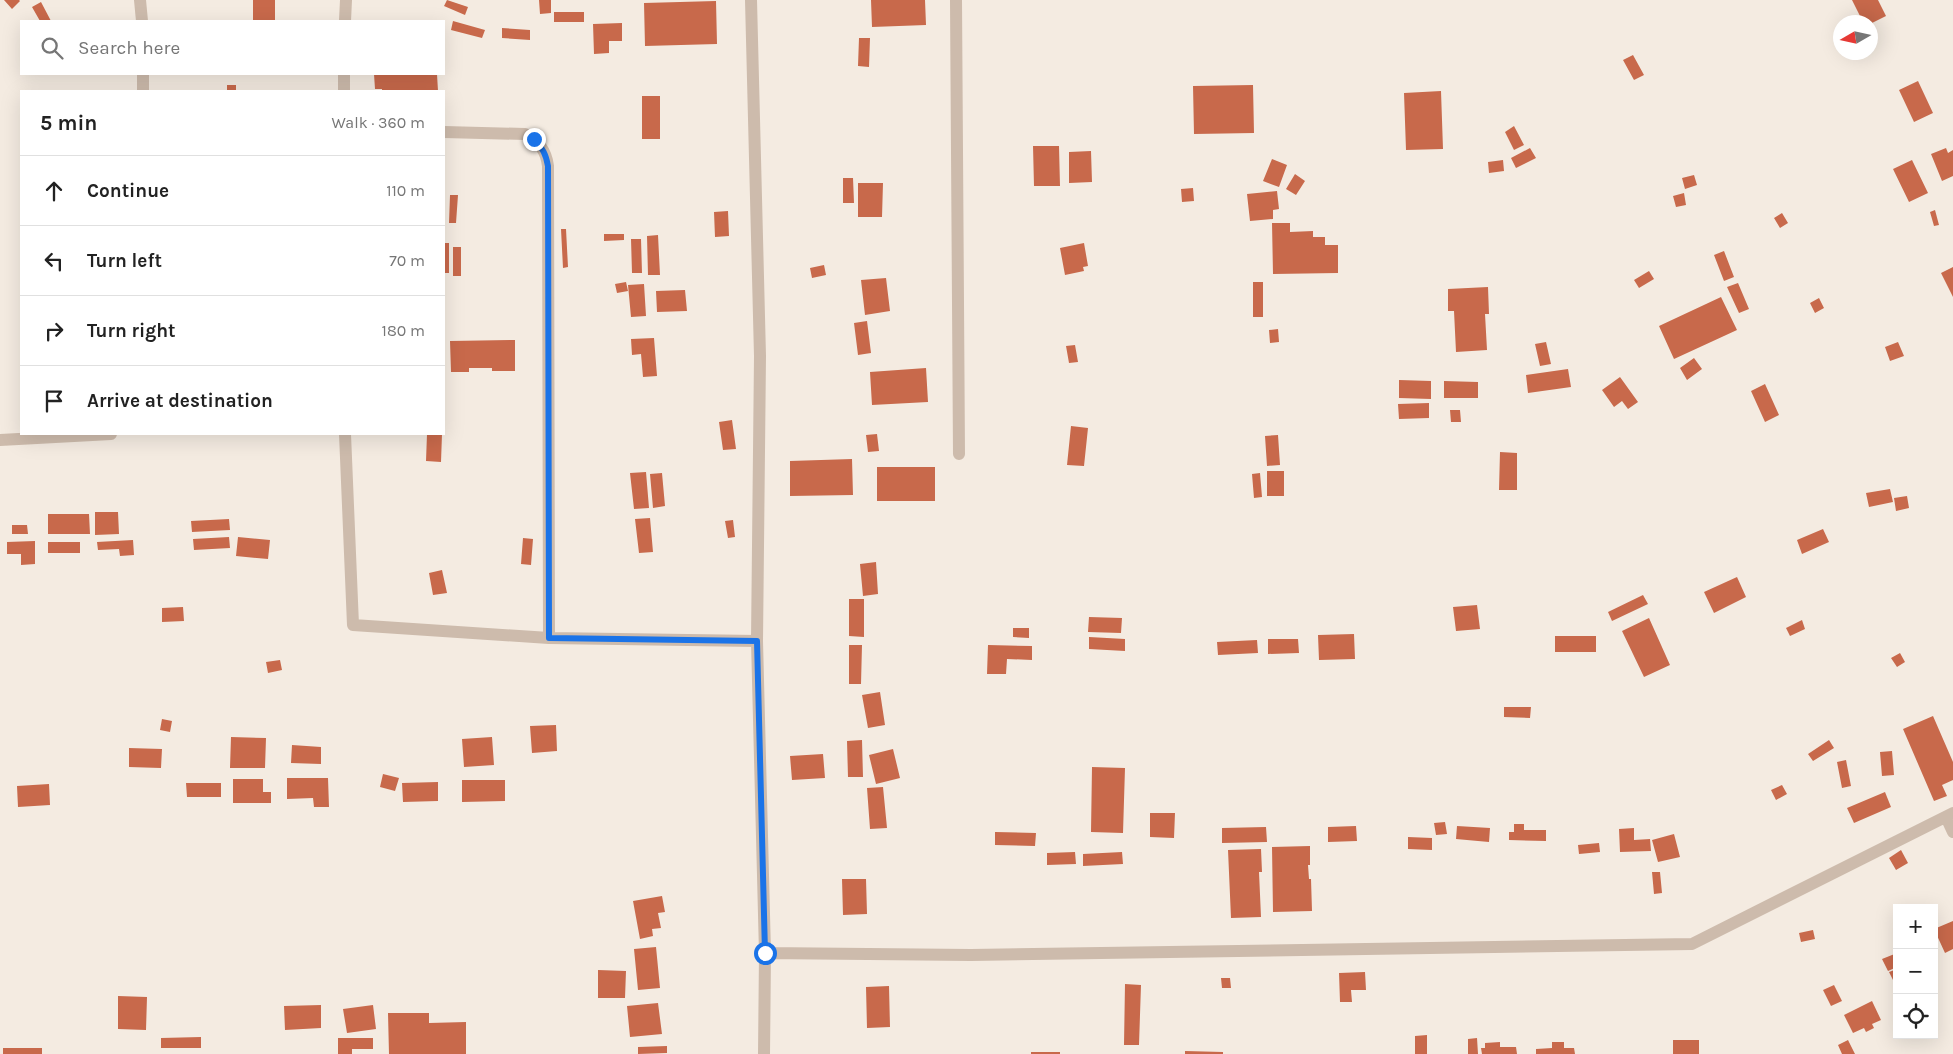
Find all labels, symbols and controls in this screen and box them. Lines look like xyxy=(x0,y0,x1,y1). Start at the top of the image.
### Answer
north arrow xyxy=(1833,15,1878,60)
search box xyxy=(20,20,445,75)
icon: search xyxy=(38,34,66,62)
text: Search here xyxy=(78,37,180,59)
text: 5 min xyxy=(40,111,97,135)
text: Walk · 360 m xyxy=(332,113,425,132)
route end xyxy=(523,128,546,151)
icon: ahead xyxy=(40,177,68,205)
text: Continue xyxy=(87,180,169,202)
text: 110 m xyxy=(386,181,425,200)
icon: left xyxy=(40,247,68,275)
text: Turn left xyxy=(87,250,162,272)
text: 70 m xyxy=(389,251,425,270)
icon: right xyxy=(40,317,68,345)
text: Turn right xyxy=(87,320,176,342)
text: 180 m xyxy=(382,321,425,340)
icon: arrive xyxy=(40,387,68,415)
text: Arrive at destination xyxy=(87,390,273,412)
map controls xyxy=(1893,904,1938,1039)
button: + xyxy=(1893,904,1938,949)
route start xyxy=(754,942,777,965)
button: − xyxy=(1893,949,1938,994)
button: locate xyxy=(1893,994,1938,1039)

